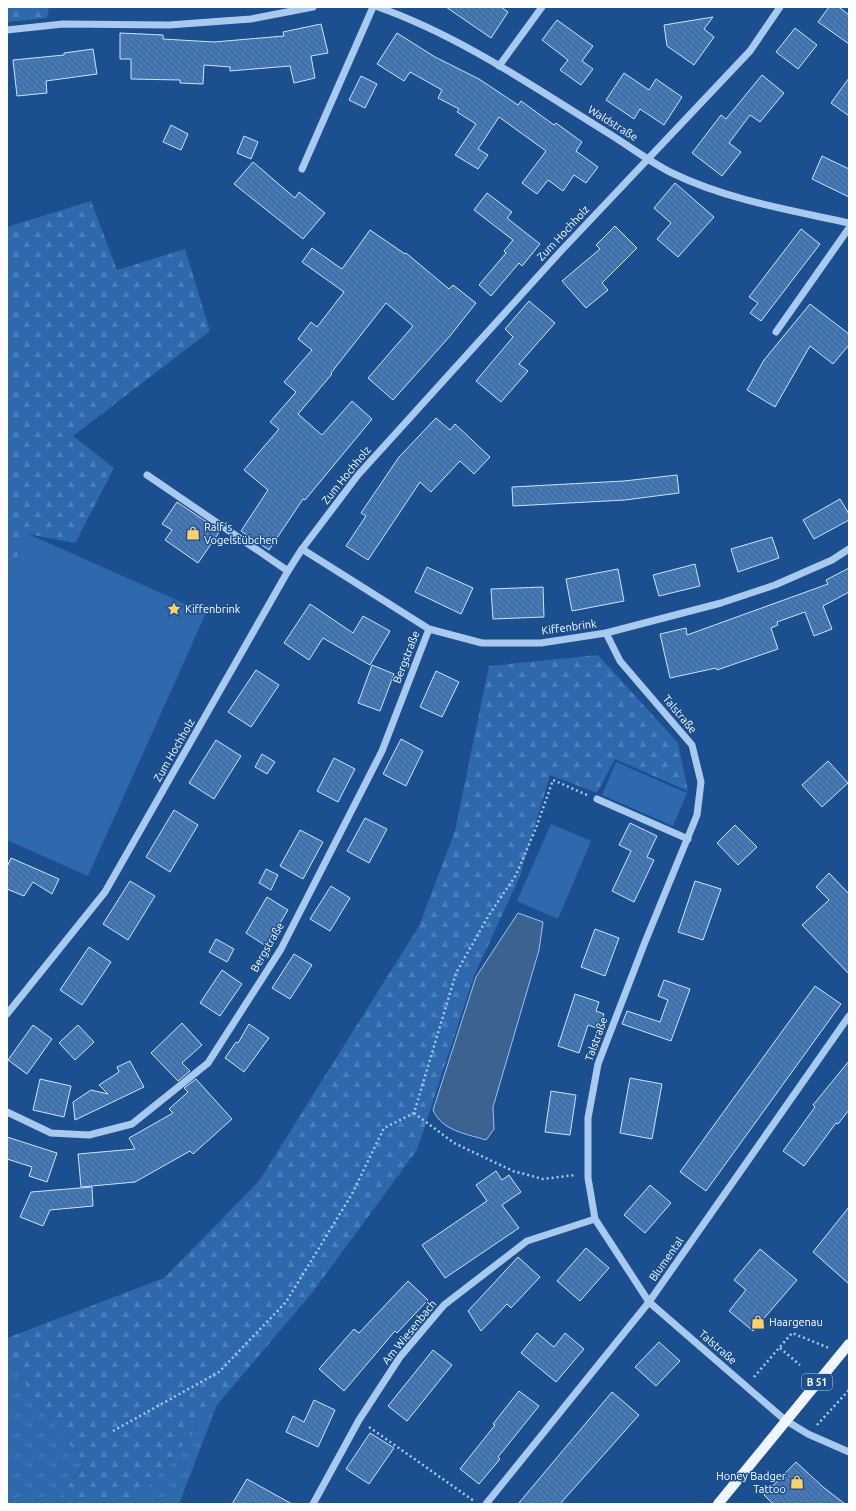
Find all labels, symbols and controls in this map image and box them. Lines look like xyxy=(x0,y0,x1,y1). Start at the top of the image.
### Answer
street label: Waldstraße xyxy=(586,103,640,143)
street label: Zum Hochholz xyxy=(535,203,591,263)
street label: Zum Hochholz xyxy=(319,444,373,506)
place label: Ralf´s Vogelstübchen xyxy=(204,521,278,546)
shop icon: Ralf´s Vogelstübchen xyxy=(185,525,201,541)
place icon: Kiffenbrink xyxy=(166,601,182,617)
place label: Kiffenbrink xyxy=(185,603,241,615)
street label: Kiffenbrink xyxy=(541,617,598,637)
street label: Bergstraße xyxy=(391,629,421,685)
street label: Talstraße xyxy=(661,693,699,735)
street label: Zum Hochholz xyxy=(151,716,197,784)
street label: Bergstraße xyxy=(248,920,286,974)
street label: Talstraße xyxy=(583,1015,609,1063)
street label: Blumental xyxy=(647,1235,686,1283)
street label: Am Wiesenbach xyxy=(380,1298,438,1366)
shop icon: Haargenau xyxy=(750,1314,766,1330)
place label: Haargenau xyxy=(769,1316,823,1328)
street label: Talstraße xyxy=(697,1327,739,1367)
road number: B 51 xyxy=(802,1374,832,1390)
place label: Honey Badger Tattoo xyxy=(716,1470,787,1495)
shop icon: Honey Badger Tattoo xyxy=(789,1474,805,1490)

